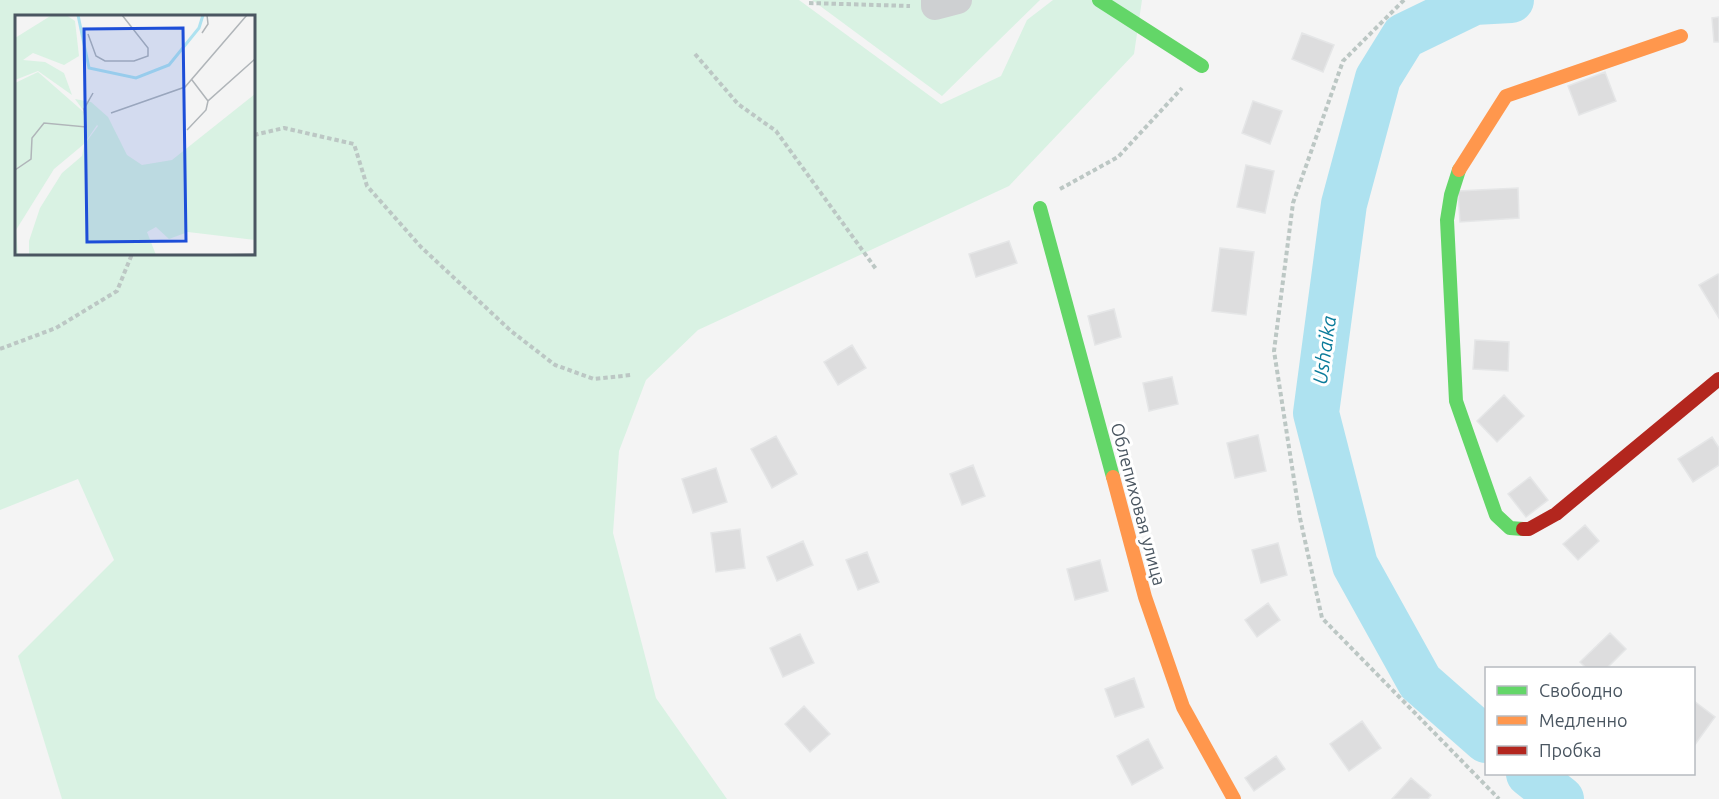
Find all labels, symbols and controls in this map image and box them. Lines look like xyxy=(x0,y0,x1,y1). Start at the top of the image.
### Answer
inset map xyxy=(15,15,255,255)
water label: Ushaika xyxy=(1308,314,1340,386)
street label: Облепиховая улица xyxy=(1108,420,1170,588)
legend xyxy=(1485,667,1695,775)
text: Свободно xyxy=(1539,680,1623,700)
text: Медленно xyxy=(1539,710,1628,730)
text: Пробка xyxy=(1539,740,1602,760)

